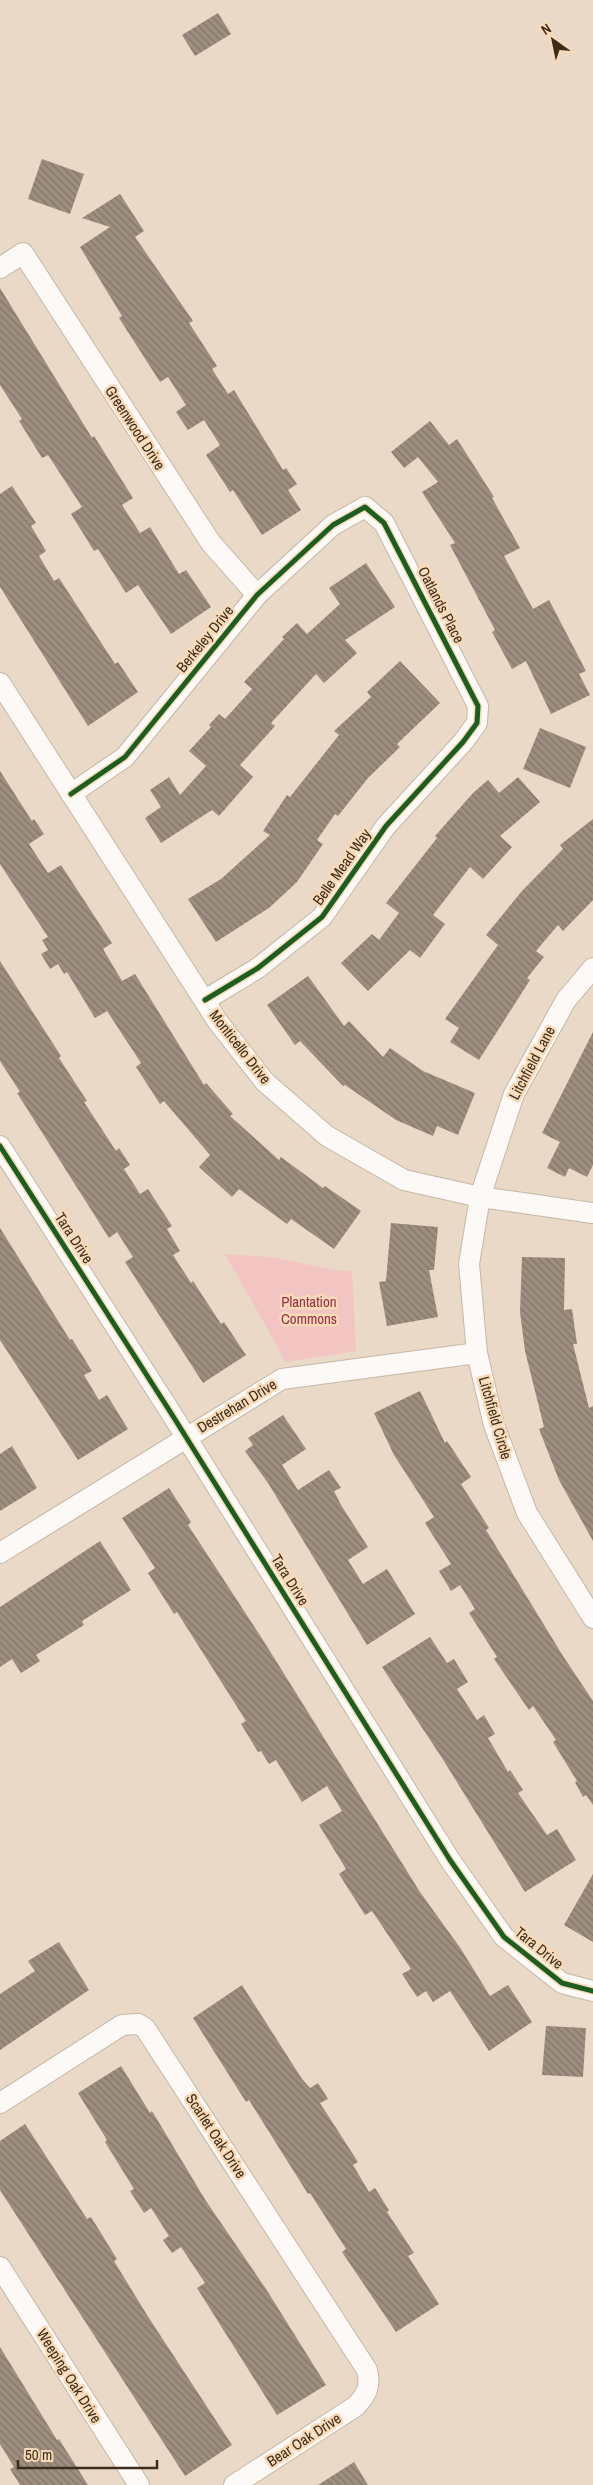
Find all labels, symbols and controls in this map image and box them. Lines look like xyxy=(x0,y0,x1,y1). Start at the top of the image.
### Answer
north arrow xyxy=(528,15,578,65)
text: N xyxy=(538,19,554,39)
street label: Greenwood Drive xyxy=(100,382,171,474)
street label: Oatlands Place xyxy=(413,563,470,647)
street label: Berkeley Drive xyxy=(171,601,238,677)
street label: Belle Mead Way xyxy=(307,824,376,909)
street label: Monticello Drive xyxy=(205,1005,276,1088)
street label: Litchfield Lane xyxy=(503,1022,560,1103)
street label: Tara Drive xyxy=(50,1208,99,1267)
park label: Plantation Commons xyxy=(281,1291,337,1329)
street label: Destrehan Drive xyxy=(193,1373,281,1438)
street label: Litchfield Circle xyxy=(474,1374,517,1462)
street label: Tara Drive xyxy=(266,1550,315,1610)
street label: Tara Drive xyxy=(511,1922,568,1974)
street label: Scarlet Oak Drive xyxy=(181,2089,252,2182)
street label: Weeping Oak Drive xyxy=(32,2324,107,2427)
street label: Bear Oak Drive xyxy=(262,2408,345,2471)
scale bar xyxy=(18,2438,156,2470)
text: 50 m xyxy=(25,2444,52,2465)

